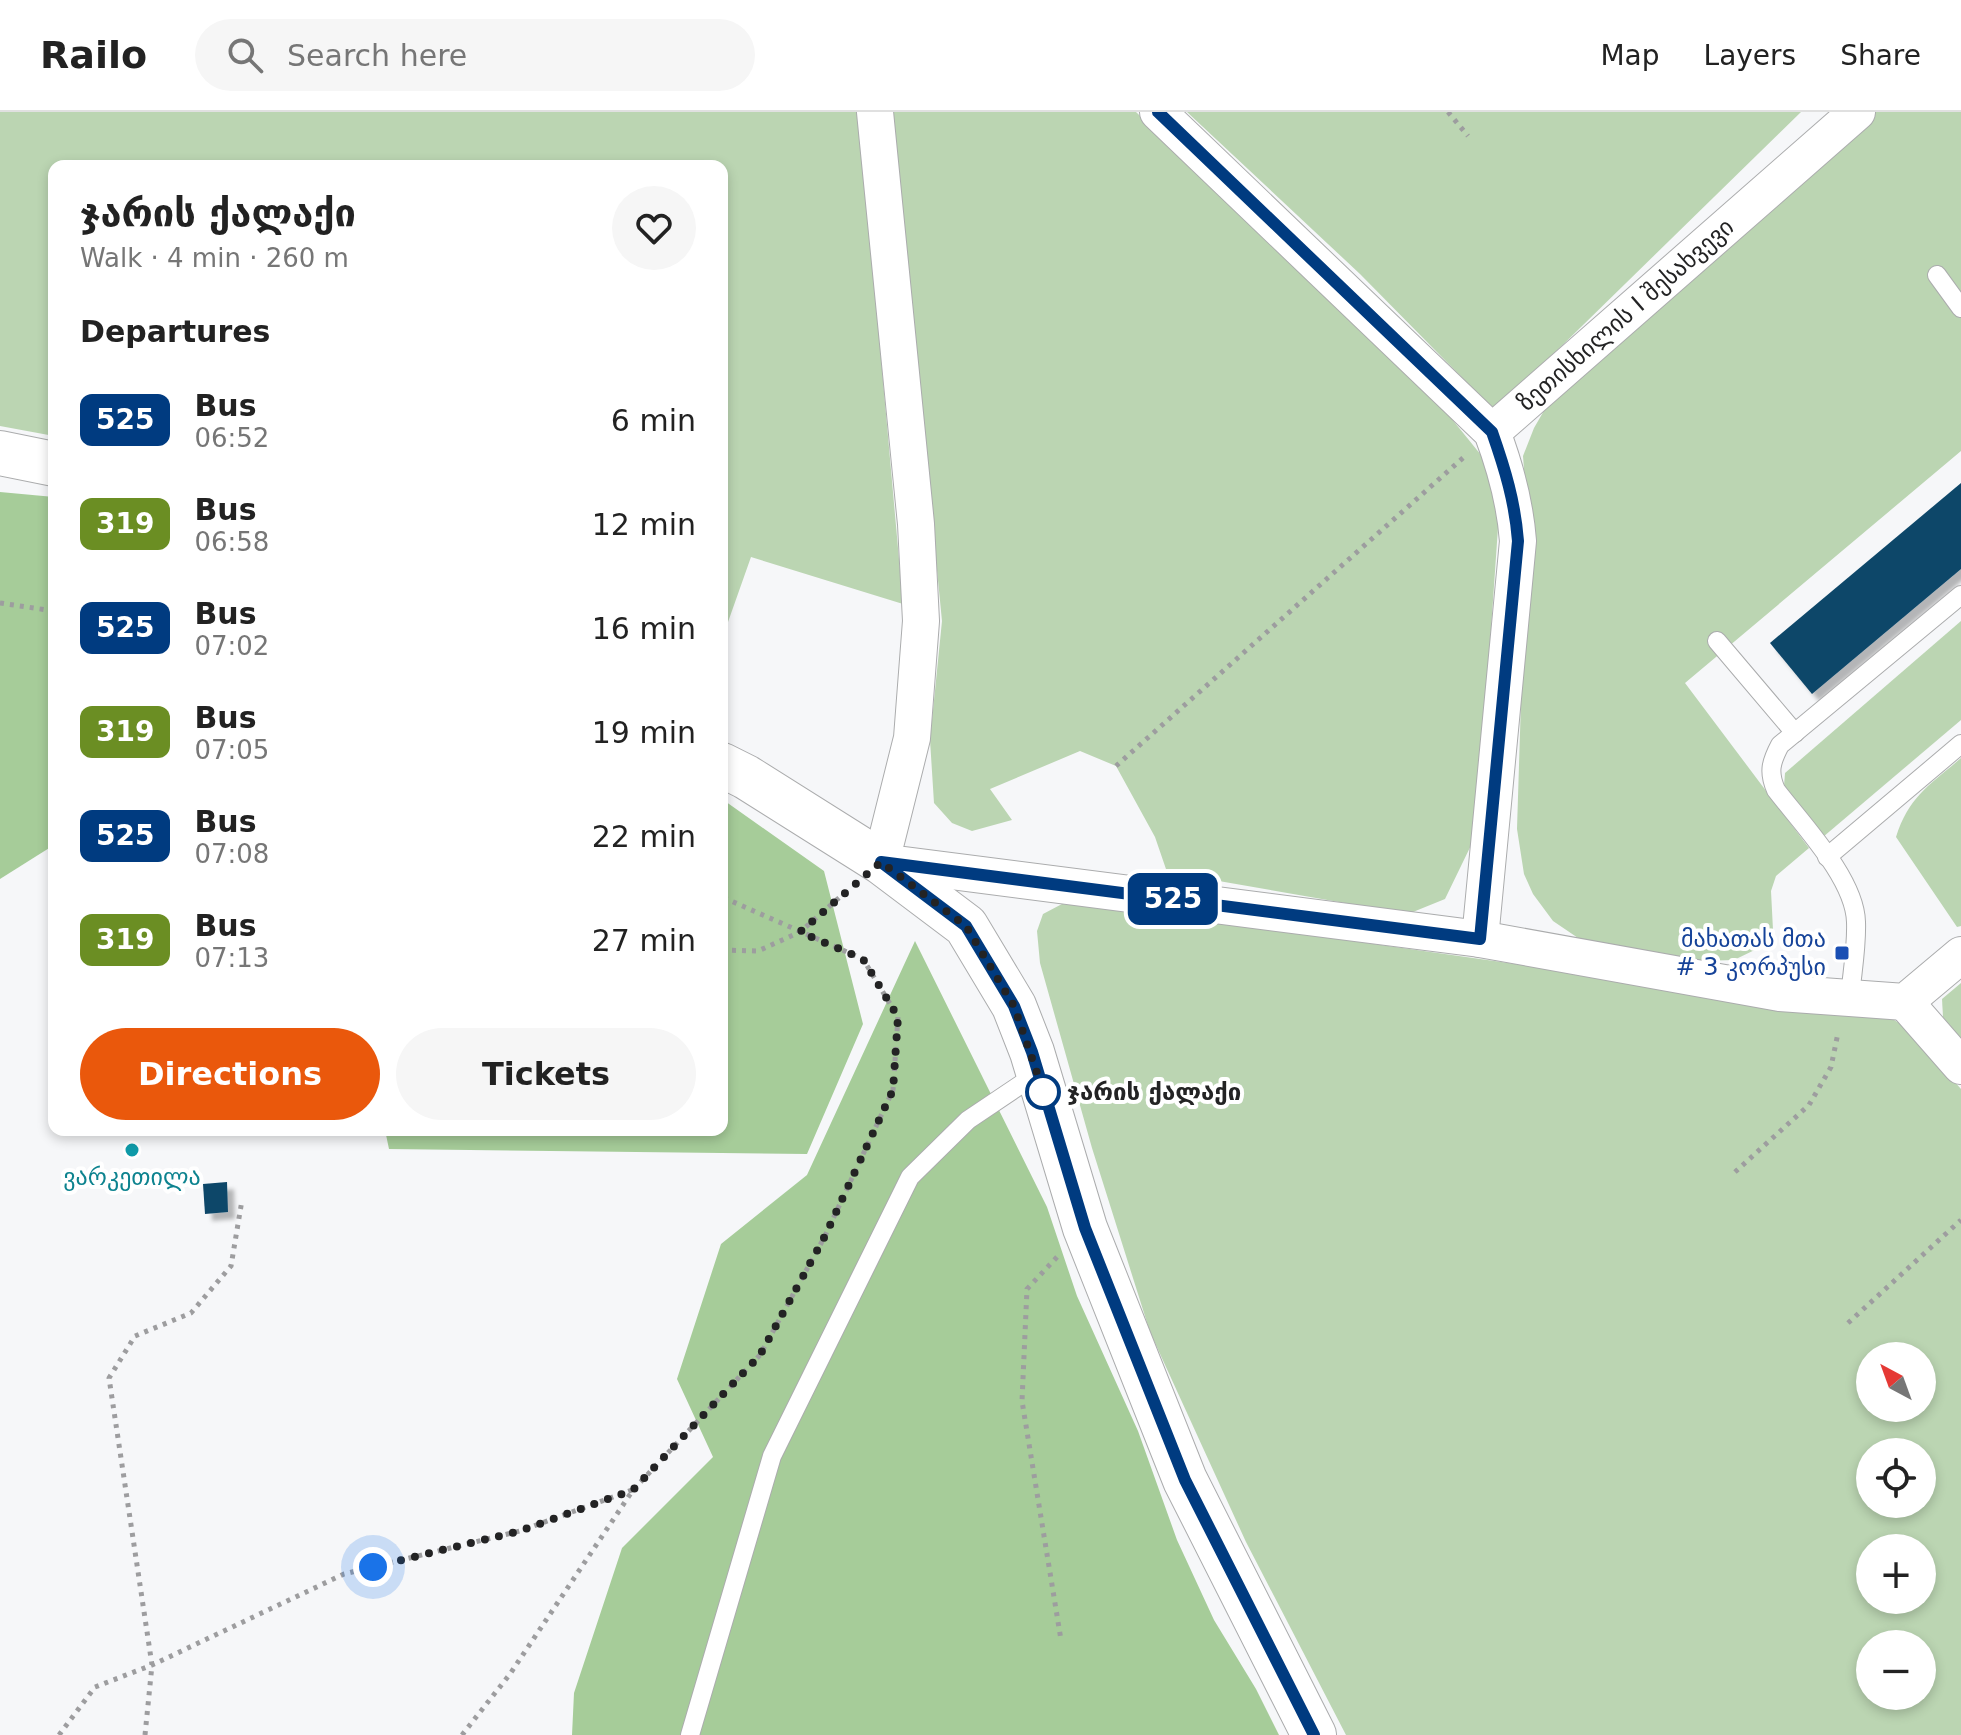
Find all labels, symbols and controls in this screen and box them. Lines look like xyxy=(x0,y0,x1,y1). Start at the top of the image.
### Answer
search box xyxy=(195,19,755,91)
text: Railo xyxy=(40,33,147,77)
icon: search xyxy=(223,33,267,77)
text: Search here xyxy=(287,38,467,73)
text: Map xyxy=(1600,39,1660,72)
text: Layers xyxy=(1704,39,1796,72)
text: Share xyxy=(1840,39,1921,72)
button: heart xyxy=(612,186,696,270)
text: ჯარის ქალაქი xyxy=(80,191,356,235)
street label: ზეთისხილის I შესახვევი xyxy=(1512,213,1739,417)
text: Walk · 4 min · 260 m xyxy=(80,243,349,273)
text: Departures xyxy=(80,314,270,349)
text: Bus xyxy=(194,388,257,423)
text: 525 xyxy=(96,403,154,436)
text: 6 min xyxy=(611,403,696,438)
text: 06:52 xyxy=(194,423,269,453)
text: Bus xyxy=(194,492,257,527)
text: 319 xyxy=(96,507,154,540)
text: 12 min xyxy=(592,507,696,542)
text: 06:58 xyxy=(194,527,269,557)
text: Bus xyxy=(194,596,257,631)
text: 525 xyxy=(96,611,154,644)
text: 16 min xyxy=(592,611,696,646)
text: 07:02 xyxy=(194,631,269,661)
text: Bus xyxy=(194,700,257,735)
text: 319 xyxy=(96,715,154,748)
text: 19 min xyxy=(592,715,696,750)
text: 07:05 xyxy=(194,735,269,765)
text: Bus xyxy=(194,804,257,839)
text: 525 xyxy=(96,819,154,852)
text: 22 min xyxy=(592,819,696,854)
text: 07:08 xyxy=(194,839,269,869)
line badge: 525 xyxy=(1127,873,1219,925)
text: 525 xyxy=(1144,882,1202,915)
text: Bus xyxy=(194,908,257,943)
text: 319 xyxy=(96,923,154,956)
text: 27 min xyxy=(592,923,696,958)
place label: მახათას მთა # 3 კორპუსი xyxy=(1675,925,1826,981)
text: 07:13 xyxy=(194,943,269,973)
marker: მახათას მთა # 3 კორპუსი xyxy=(1833,944,1851,962)
button: Directions xyxy=(80,1028,380,1120)
button: Tickets xyxy=(396,1028,696,1120)
marker: ჯარის ქალაქი xyxy=(1026,1075,1060,1109)
place label: ჯარის ქალაქი xyxy=(1067,1078,1241,1106)
marker: ვარკეთილა xyxy=(123,1141,141,1159)
place label: ვარკეთილა xyxy=(63,1163,201,1191)
north arrow xyxy=(1856,1342,1936,1422)
map controls xyxy=(1856,1342,1936,1710)
button: locate xyxy=(1856,1438,1936,1518)
button: + xyxy=(1856,1534,1936,1614)
your location xyxy=(353,1547,393,1587)
button: − xyxy=(1856,1630,1936,1710)

